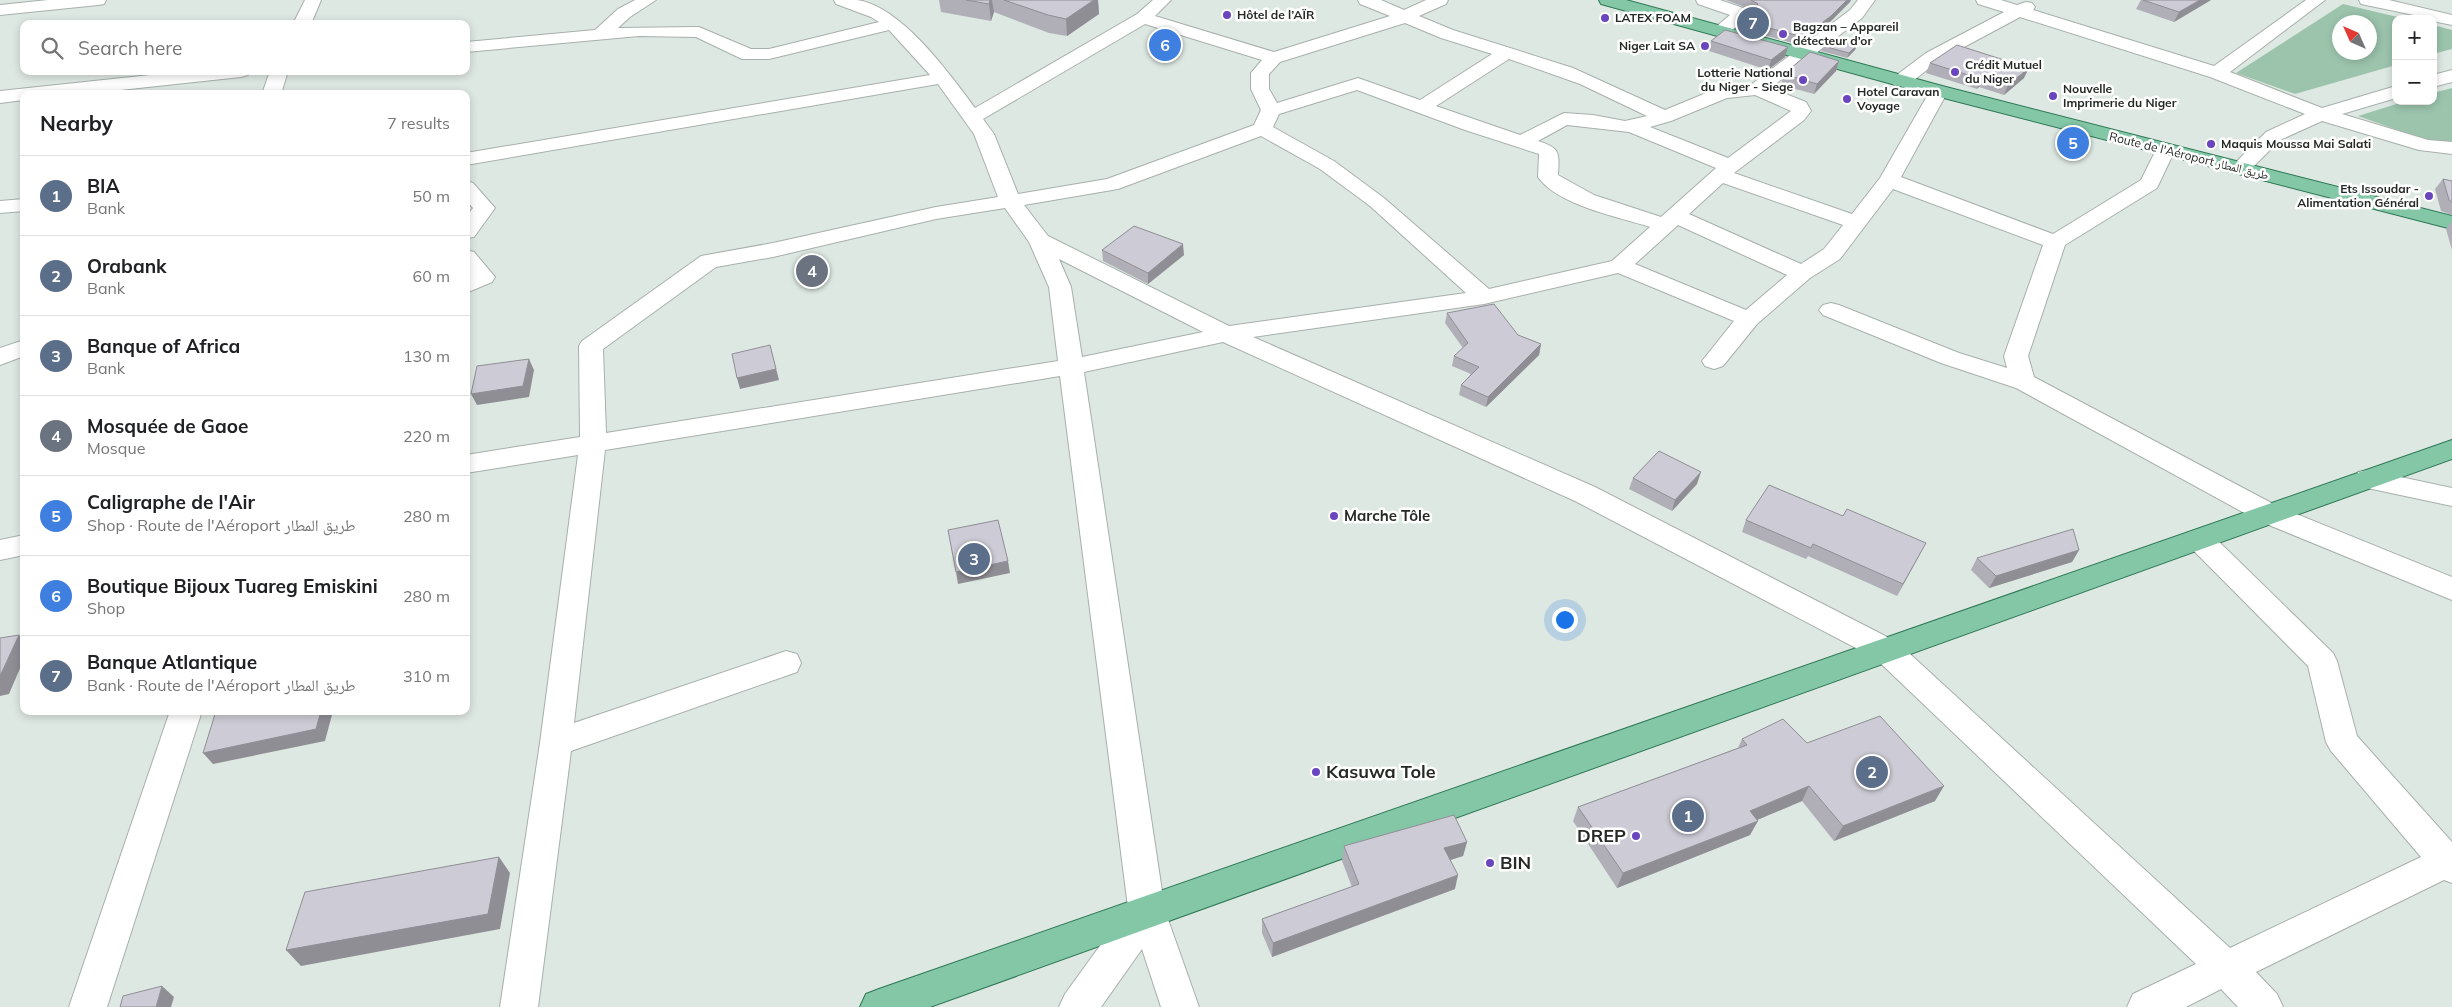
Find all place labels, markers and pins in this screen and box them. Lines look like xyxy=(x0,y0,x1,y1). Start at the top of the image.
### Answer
pin: 7 xyxy=(1737,4,1769,42)
place label: Hôtel de l’AÏR xyxy=(1237,7,1315,22)
marker: Hôtel de l’AÏR xyxy=(1221,9,1233,21)
place label: LATEX FOAM xyxy=(1615,10,1691,25)
marker: LATEX FOAM xyxy=(1599,12,1611,24)
place label: Bagzan – Appareil détecteur d’or xyxy=(1793,19,1899,48)
pin: 6 xyxy=(1149,26,1181,64)
marker: Bagzan – Appareil détecteur d’or xyxy=(1777,28,1789,40)
place label: Niger Lait SA xyxy=(1619,38,1695,53)
marker: Niger Lait SA xyxy=(1699,40,1711,52)
place label: Crédit Mutuel du Niger xyxy=(1965,57,2042,86)
place label: Lotterie National du Niger - Siege xyxy=(1697,65,1793,94)
marker: Crédit Mutuel du Niger xyxy=(1949,66,1961,78)
marker: Lotterie National du Niger - Siege xyxy=(1797,74,1809,86)
place label: Nouvelle Imprimerie du Niger xyxy=(2063,81,2177,110)
place label: Hotel Caravan Voyage xyxy=(1856,84,1939,113)
marker: Nouvelle Imprimerie du Niger xyxy=(2047,90,2059,102)
marker: Hotel Caravan Voyage xyxy=(1841,93,1853,105)
pin: 5 xyxy=(2057,124,2089,162)
place label: Maquis Moussa Mai Salati xyxy=(2221,136,2371,151)
marker: Maquis Moussa Mai Salati xyxy=(2205,138,2217,150)
place label: Ets Issoudar - Alimentation Général xyxy=(2297,181,2419,210)
marker: Ets Issoudar - Alimentation Général xyxy=(2423,190,2435,202)
pin: 4 xyxy=(796,252,828,290)
place label: Marche Tôle xyxy=(1344,506,1430,525)
marker: Marche Tôle xyxy=(1328,510,1340,522)
pin: 3 xyxy=(958,540,990,578)
pin: 2 xyxy=(1856,753,1888,791)
place label: Kasuwa Tole xyxy=(1326,760,1436,783)
marker: Kasuwa Tole xyxy=(1310,766,1322,778)
pin: 1 xyxy=(1672,797,1704,835)
place label: DREP xyxy=(1577,824,1626,847)
marker: DREP xyxy=(1630,830,1642,842)
place label: BIN xyxy=(1500,851,1531,874)
marker: BIN xyxy=(1484,857,1496,869)

